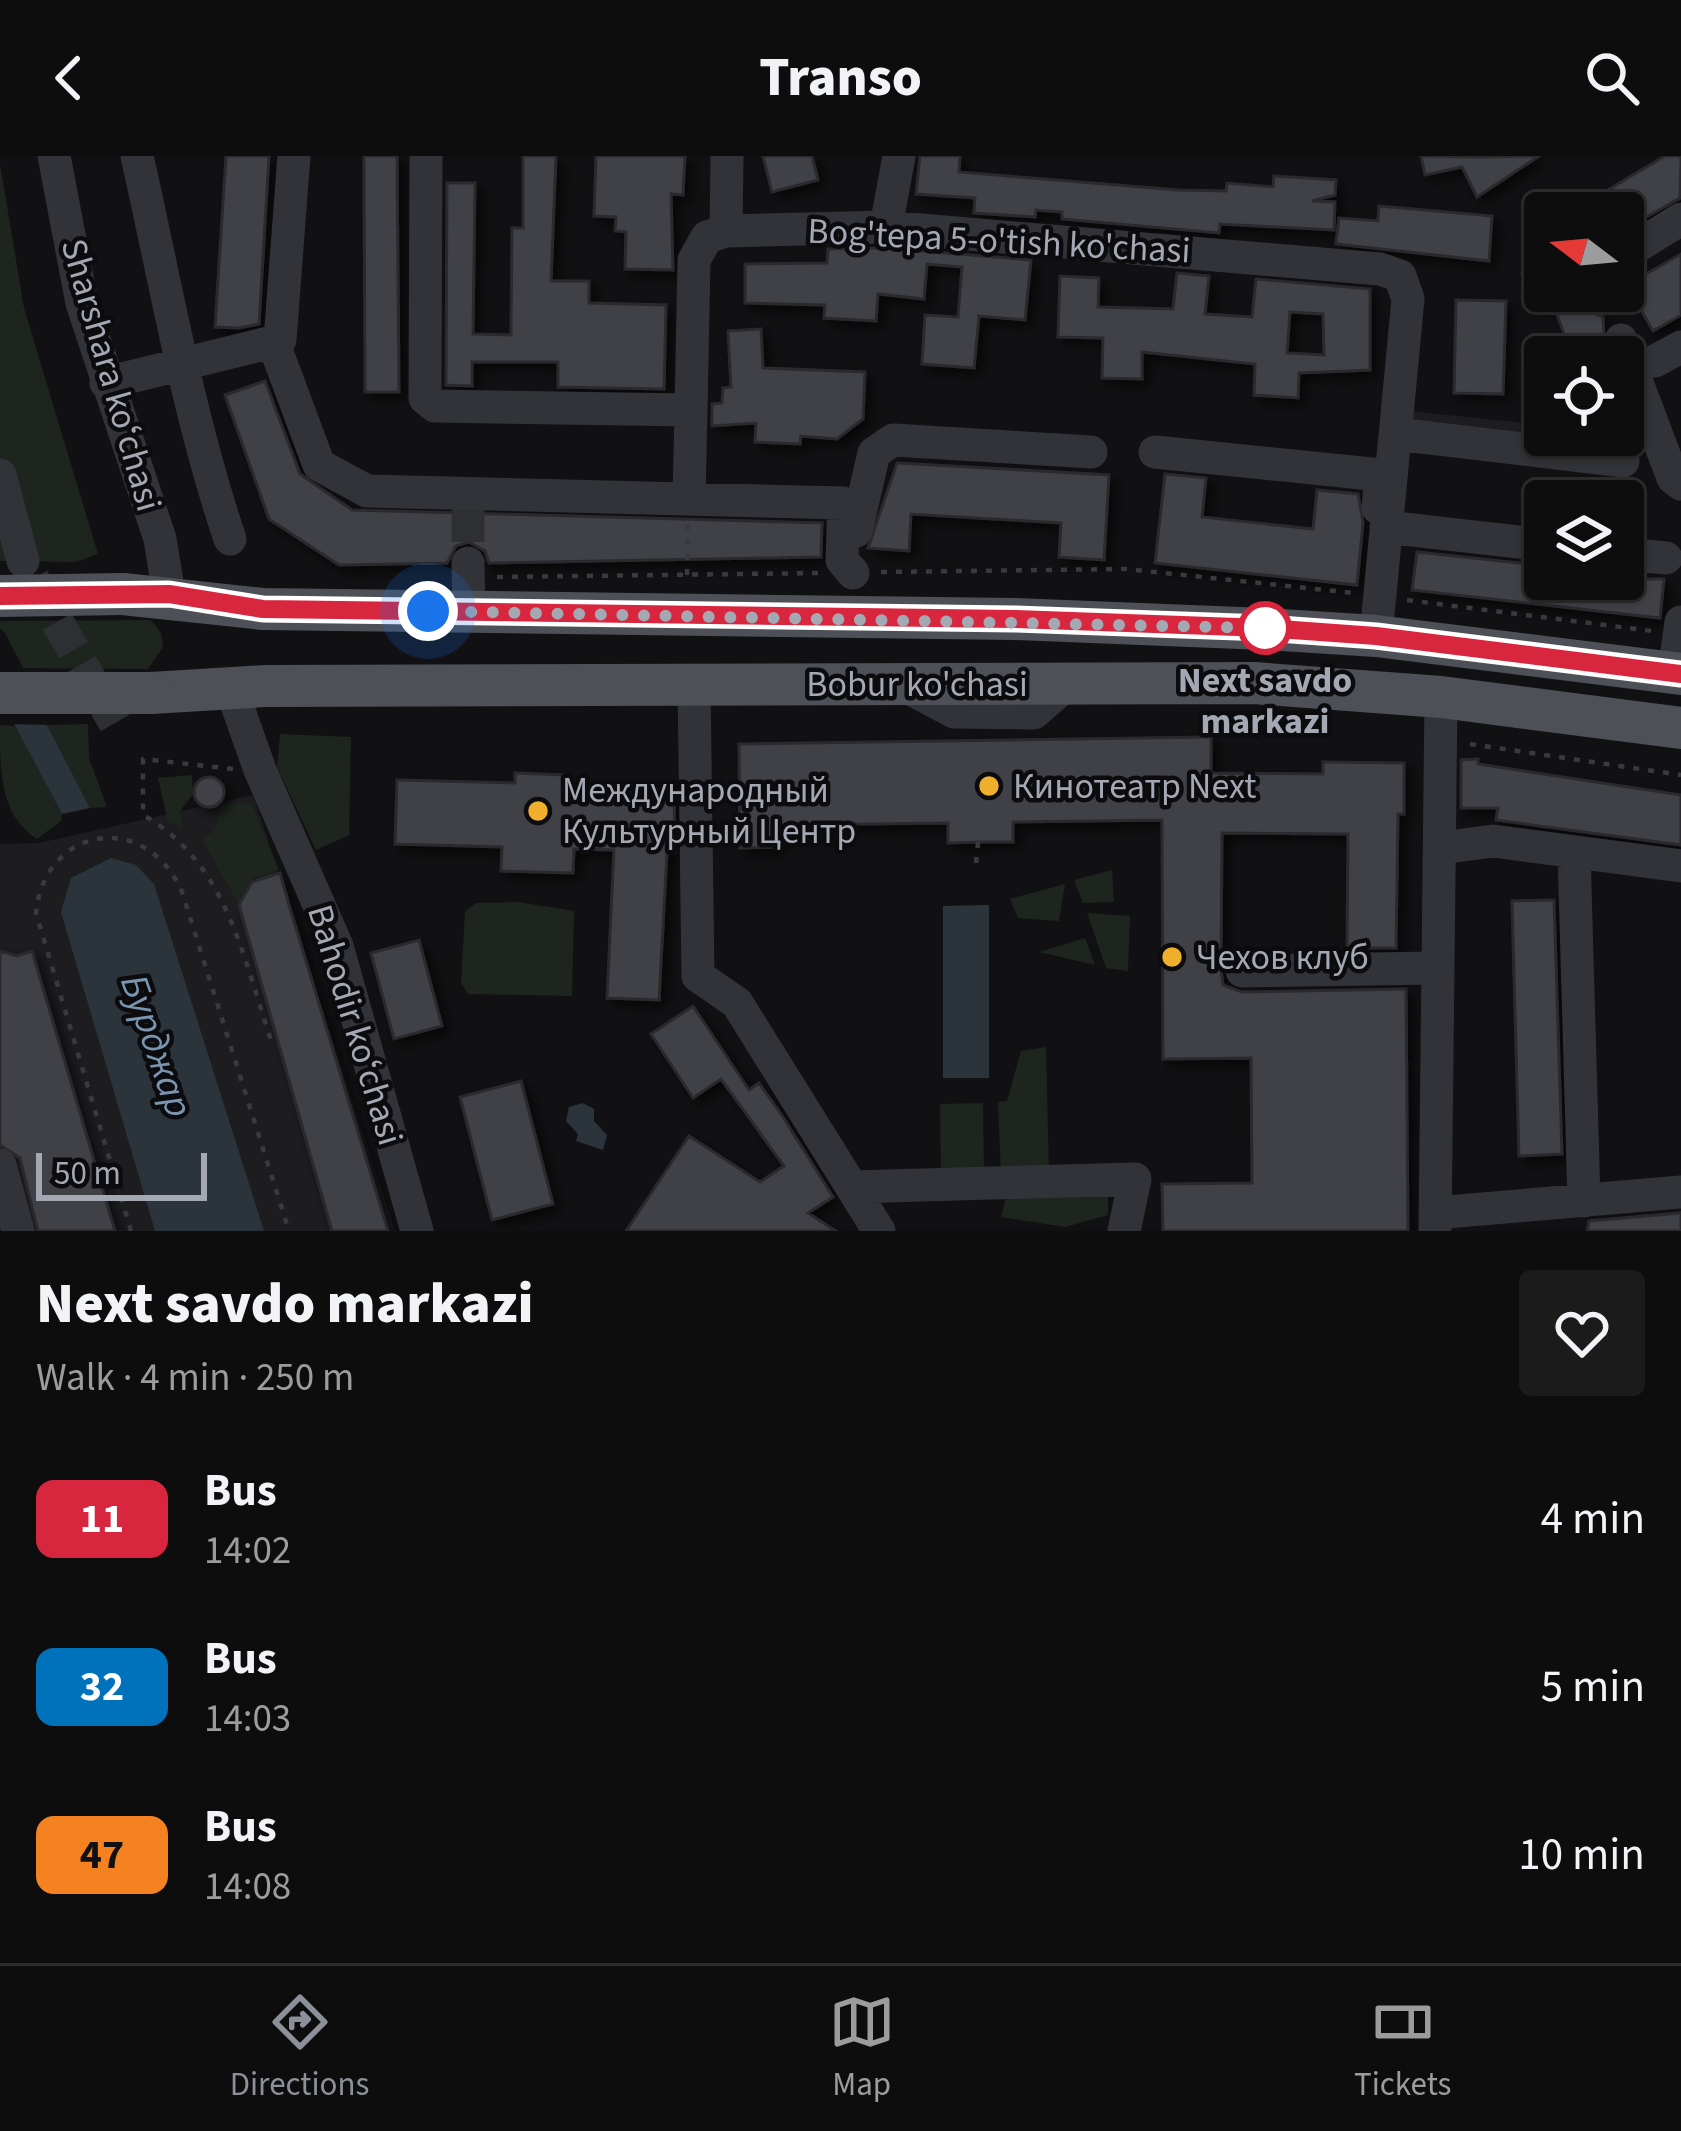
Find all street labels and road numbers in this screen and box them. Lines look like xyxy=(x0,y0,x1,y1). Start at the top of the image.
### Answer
street label: Bog'tepa 5-o'tish ko'chasi xyxy=(806,206,1192,276)
street label: Sharshara koʻchasi xyxy=(48,233,174,517)
street label: Bobur ko'chasi xyxy=(806,659,1028,710)
street label: Bahodir koʻchasi xyxy=(294,898,416,1152)

